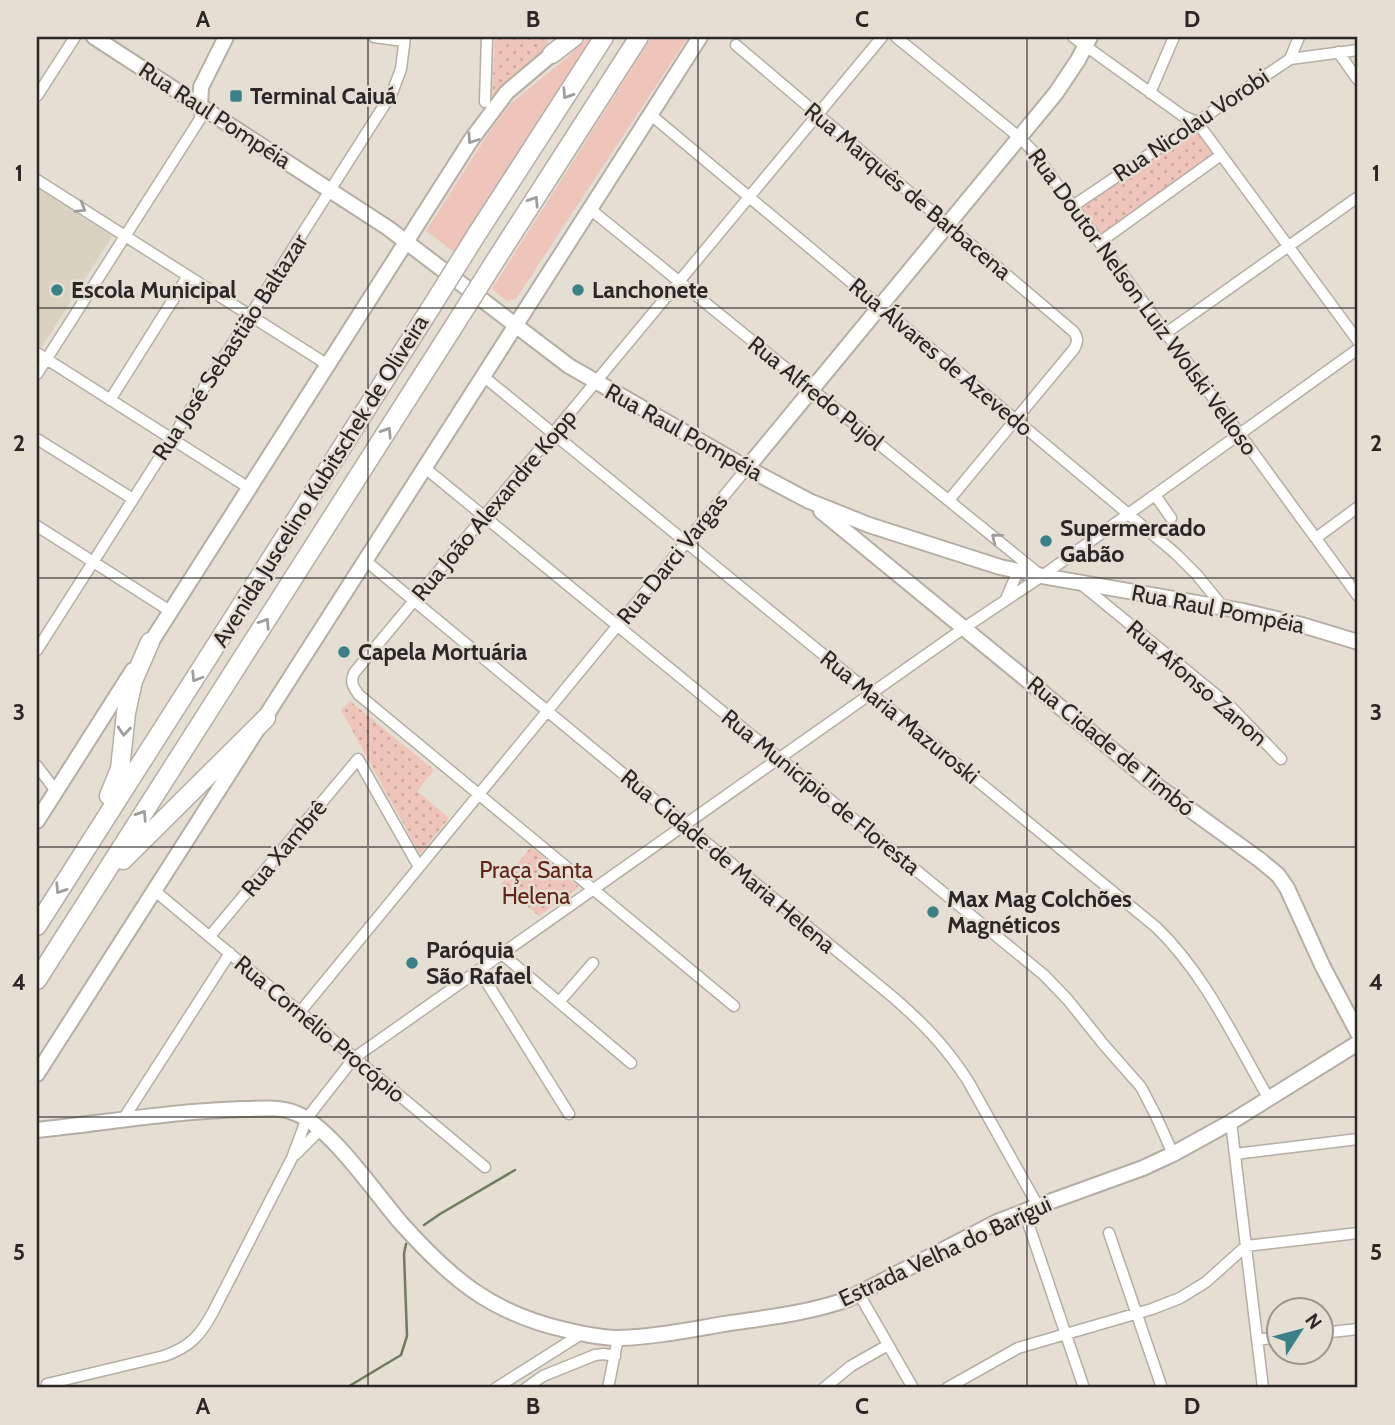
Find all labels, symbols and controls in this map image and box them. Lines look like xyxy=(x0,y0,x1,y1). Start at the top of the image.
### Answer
text: A xyxy=(196,5,211,33)
text: B xyxy=(526,5,540,33)
text: C xyxy=(855,5,869,33)
text: D xyxy=(1184,5,1200,33)
street label: Rua Raul Pompéia xyxy=(134,55,296,175)
street label: Rua Nicolau Vorobi xyxy=(1108,63,1274,187)
place label: Terminal Caiuá xyxy=(250,82,397,110)
one-way arrow xyxy=(563,87,576,100)
marker: Terminal Caiuá xyxy=(228,88,244,104)
street label: Rua Marquês de Barbacena xyxy=(799,96,1017,286)
one-way arrow xyxy=(468,131,480,144)
street label: Rua Doutor Nelson Luiz Wolski Velloso xyxy=(1022,143,1264,461)
text: 1 xyxy=(15,159,23,187)
text: 1 xyxy=(1372,159,1380,187)
one-way arrow xyxy=(526,196,538,209)
one-way arrow xyxy=(73,199,86,212)
street label: Rua José Sebastião Baltazar xyxy=(146,228,314,466)
street label: Rua Álvares de Azevedo xyxy=(843,271,1039,442)
place label: Escola Municipal xyxy=(71,276,236,304)
place label: Lanchonete xyxy=(592,276,708,304)
marker: Escola Municipal xyxy=(49,282,65,298)
marker: Lanchonete xyxy=(570,282,586,298)
street label: Avenida Juscelino Kubitschek de Oliveira xyxy=(206,310,434,652)
street label: Rua Alfredo Pujol xyxy=(743,330,890,457)
street label: Rua Raul Pompéia xyxy=(600,377,768,487)
street label: Rua João Alexandre Kopp xyxy=(406,403,583,607)
one-way arrow xyxy=(379,426,392,439)
text: 2 xyxy=(13,429,25,457)
text: 2 xyxy=(1370,429,1382,457)
street label: Rua Darci Vargas xyxy=(611,488,733,630)
place label: Supermercado Gabão xyxy=(1060,514,1206,568)
marker: Supermercado Gabão xyxy=(1038,533,1054,549)
one-way arrow xyxy=(991,534,1004,546)
street label: Rua Raul Pompéia xyxy=(1129,579,1307,639)
street label: Rua Afonso Zanon xyxy=(1121,614,1273,752)
one-way arrow xyxy=(256,618,269,631)
place label: Capela Mortuária xyxy=(358,638,528,666)
marker: Capela Mortuária xyxy=(336,644,352,660)
street label: Rua Maria Mazuroski xyxy=(815,644,985,790)
one-way arrow xyxy=(191,669,204,682)
street label: Rua Cidade de Timbó xyxy=(1022,670,1200,822)
text: 3 xyxy=(13,698,25,726)
text: 3 xyxy=(1370,698,1382,726)
street label: Rua Município de Floresta xyxy=(716,703,926,881)
one-way arrow xyxy=(117,725,132,736)
street label: Rua Cidade de Maria Helena xyxy=(615,763,841,959)
street label: Rua Xambrê xyxy=(235,794,333,902)
one-way arrow xyxy=(134,810,147,823)
park label: Praça Santa Helena xyxy=(479,856,593,910)
one-way arrow xyxy=(56,881,68,894)
place label: Max Mag Colchões Magnéticos xyxy=(947,885,1132,939)
marker: Max Mag Colchões Magnéticos xyxy=(925,904,941,920)
place label: Paróquia São Rafael xyxy=(426,936,532,990)
street label: Rua Cornélio Procópio xyxy=(229,949,411,1109)
marker: Paróquia São Rafael xyxy=(404,955,420,971)
text: 4 xyxy=(12,968,26,996)
text: 4 xyxy=(1369,968,1383,996)
street label: Estrada Velha do Barigui xyxy=(834,1189,1056,1313)
text: 5 xyxy=(13,1238,25,1266)
text: 5 xyxy=(1370,1238,1382,1266)
north arrow xyxy=(1266,1296,1336,1366)
text: N xyxy=(1300,1309,1327,1333)
text: A xyxy=(196,1392,211,1420)
text: B xyxy=(526,1392,540,1420)
text: C xyxy=(855,1392,869,1420)
text: D xyxy=(1184,1392,1200,1420)

